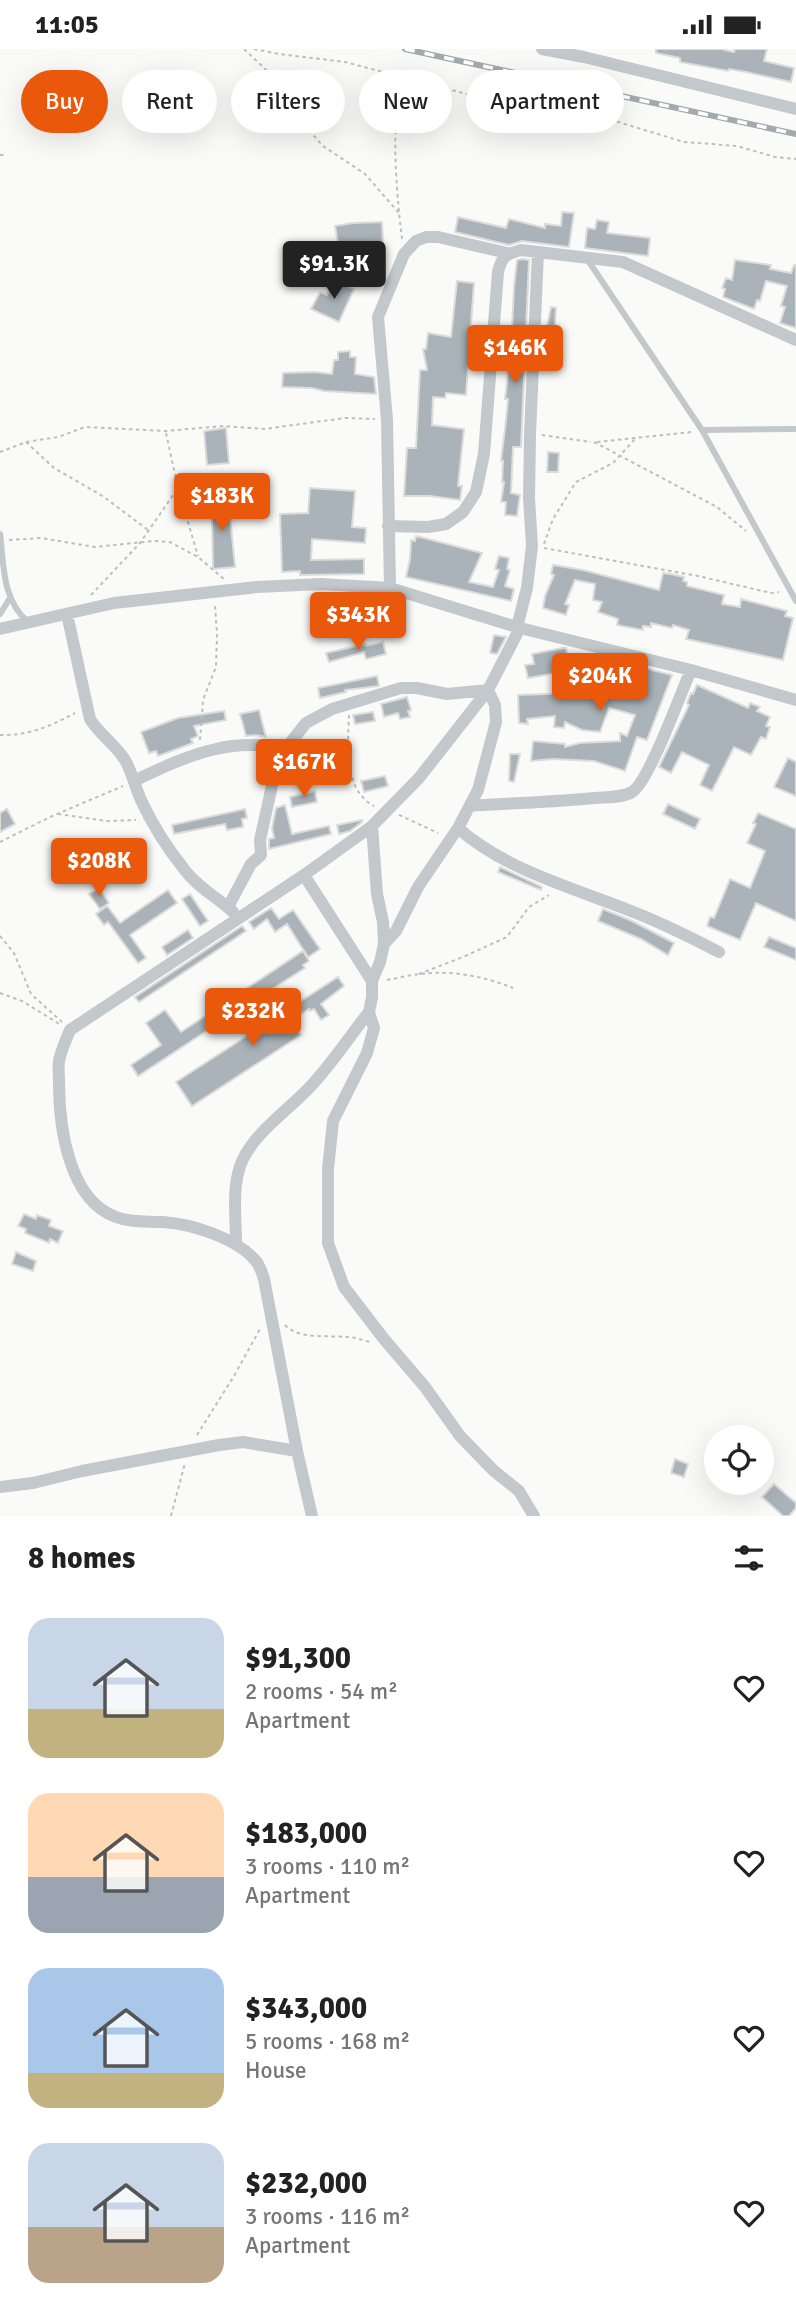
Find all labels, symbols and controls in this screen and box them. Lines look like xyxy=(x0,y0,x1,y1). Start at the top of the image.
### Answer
text: 11:05 xyxy=(35,9,99,41)
chip: Buy xyxy=(21,70,108,133)
chip: Rent xyxy=(122,70,217,133)
chip: Filters xyxy=(231,70,345,133)
chip: New xyxy=(359,70,452,133)
chip: Apartment xyxy=(466,70,624,133)
pin: $91.3K xyxy=(277,241,391,301)
text: $91.3K xyxy=(299,249,369,278)
pin: $146K xyxy=(466,325,564,385)
text: $146K xyxy=(483,333,547,362)
pin: $183K xyxy=(173,473,271,533)
text: $183K xyxy=(190,481,254,510)
pin: $343K xyxy=(309,593,407,652)
text: $343K xyxy=(326,600,390,629)
pin: $204K xyxy=(551,653,649,713)
text: $204K xyxy=(568,661,632,690)
pin: $167K xyxy=(255,739,353,799)
text: $167K xyxy=(272,747,336,776)
pin: $208K xyxy=(50,839,148,898)
text: $208K xyxy=(67,846,131,875)
pin: $232K xyxy=(204,989,302,1048)
text: $232K xyxy=(221,996,285,1025)
map controls xyxy=(704,1425,774,1495)
button: locate xyxy=(704,1425,774,1495)
icon: filters xyxy=(730,1539,768,1577)
text: 8 homes xyxy=(28,1540,135,1577)
text: $91,300 xyxy=(245,1640,351,1677)
icon: home xyxy=(84,1646,168,1730)
icon: heart xyxy=(730,1669,768,1707)
text: 2 rooms · 54 m² xyxy=(245,1677,398,1706)
text: Apartment xyxy=(245,1706,350,1735)
text: $183,000 xyxy=(245,1815,367,1852)
icon: home xyxy=(84,1821,168,1905)
icon: heart xyxy=(730,1844,768,1882)
text: 3 rooms · 110 m² xyxy=(245,1852,410,1881)
text: Apartment xyxy=(245,1881,350,1910)
text: $343,000 xyxy=(245,1990,367,2027)
icon: home xyxy=(84,1996,168,2080)
icon: heart xyxy=(730,2019,768,2057)
text: 5 rooms · 168 m² xyxy=(245,2027,410,2056)
text: House xyxy=(245,2056,307,2085)
text: $232,000 xyxy=(245,2165,367,2202)
icon: home xyxy=(84,2171,168,2255)
icon: heart xyxy=(730,2194,768,2232)
text: 3 rooms · 116 m² xyxy=(245,2202,410,2231)
text: Apartment xyxy=(245,2231,350,2260)

